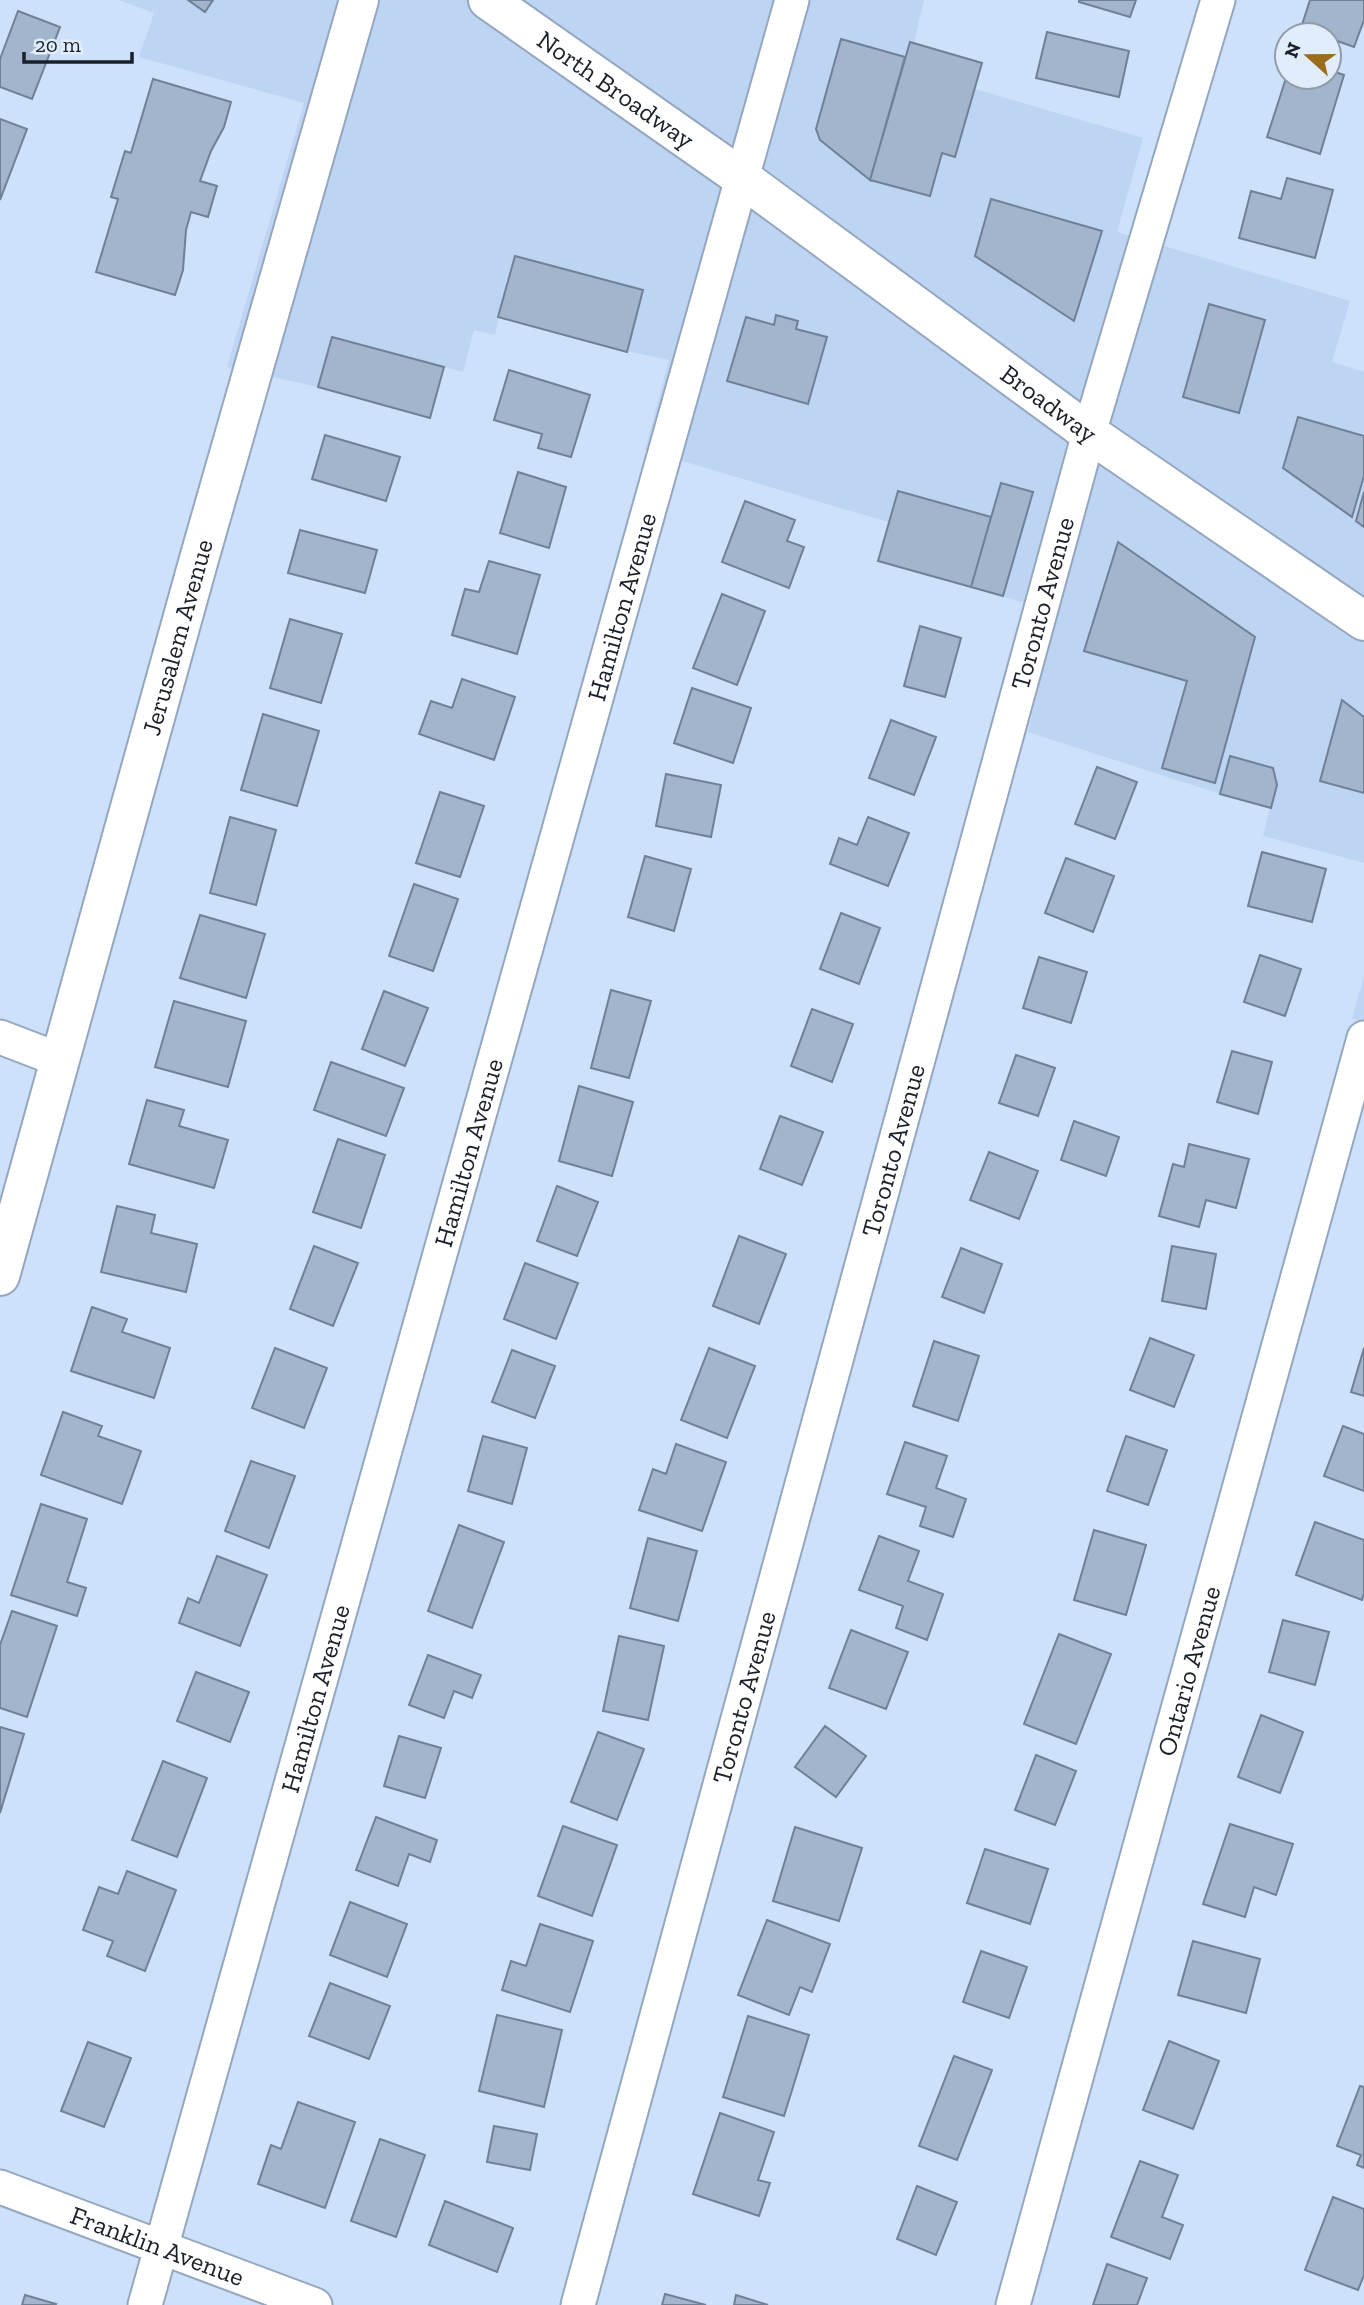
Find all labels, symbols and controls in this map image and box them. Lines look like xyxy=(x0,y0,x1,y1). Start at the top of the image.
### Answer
scale bar xyxy=(24,21,133,65)
north arrow xyxy=(1273,21,1343,91)
street label: North Broadway xyxy=(531,23,701,156)
text: 20 m xyxy=(35,32,81,57)
text: N xyxy=(1279,39,1306,61)
street label: Broadway xyxy=(994,358,1104,450)
street label: Hamilton Avenue xyxy=(580,509,663,704)
street label: Toronto Avenue xyxy=(1004,513,1081,693)
street label: Jerusalem Avenue xyxy=(135,535,220,739)
street label: Hamilton Avenue xyxy=(427,1055,510,1250)
street label: Toronto Avenue xyxy=(854,1060,932,1240)
street label: Ontario Avenue xyxy=(1150,1582,1227,1760)
street label: Hamilton Avenue xyxy=(274,1601,357,1796)
street label: Toronto Avenue xyxy=(705,1607,783,1787)
street label: Franklin Avenue xyxy=(66,2199,249,2293)

